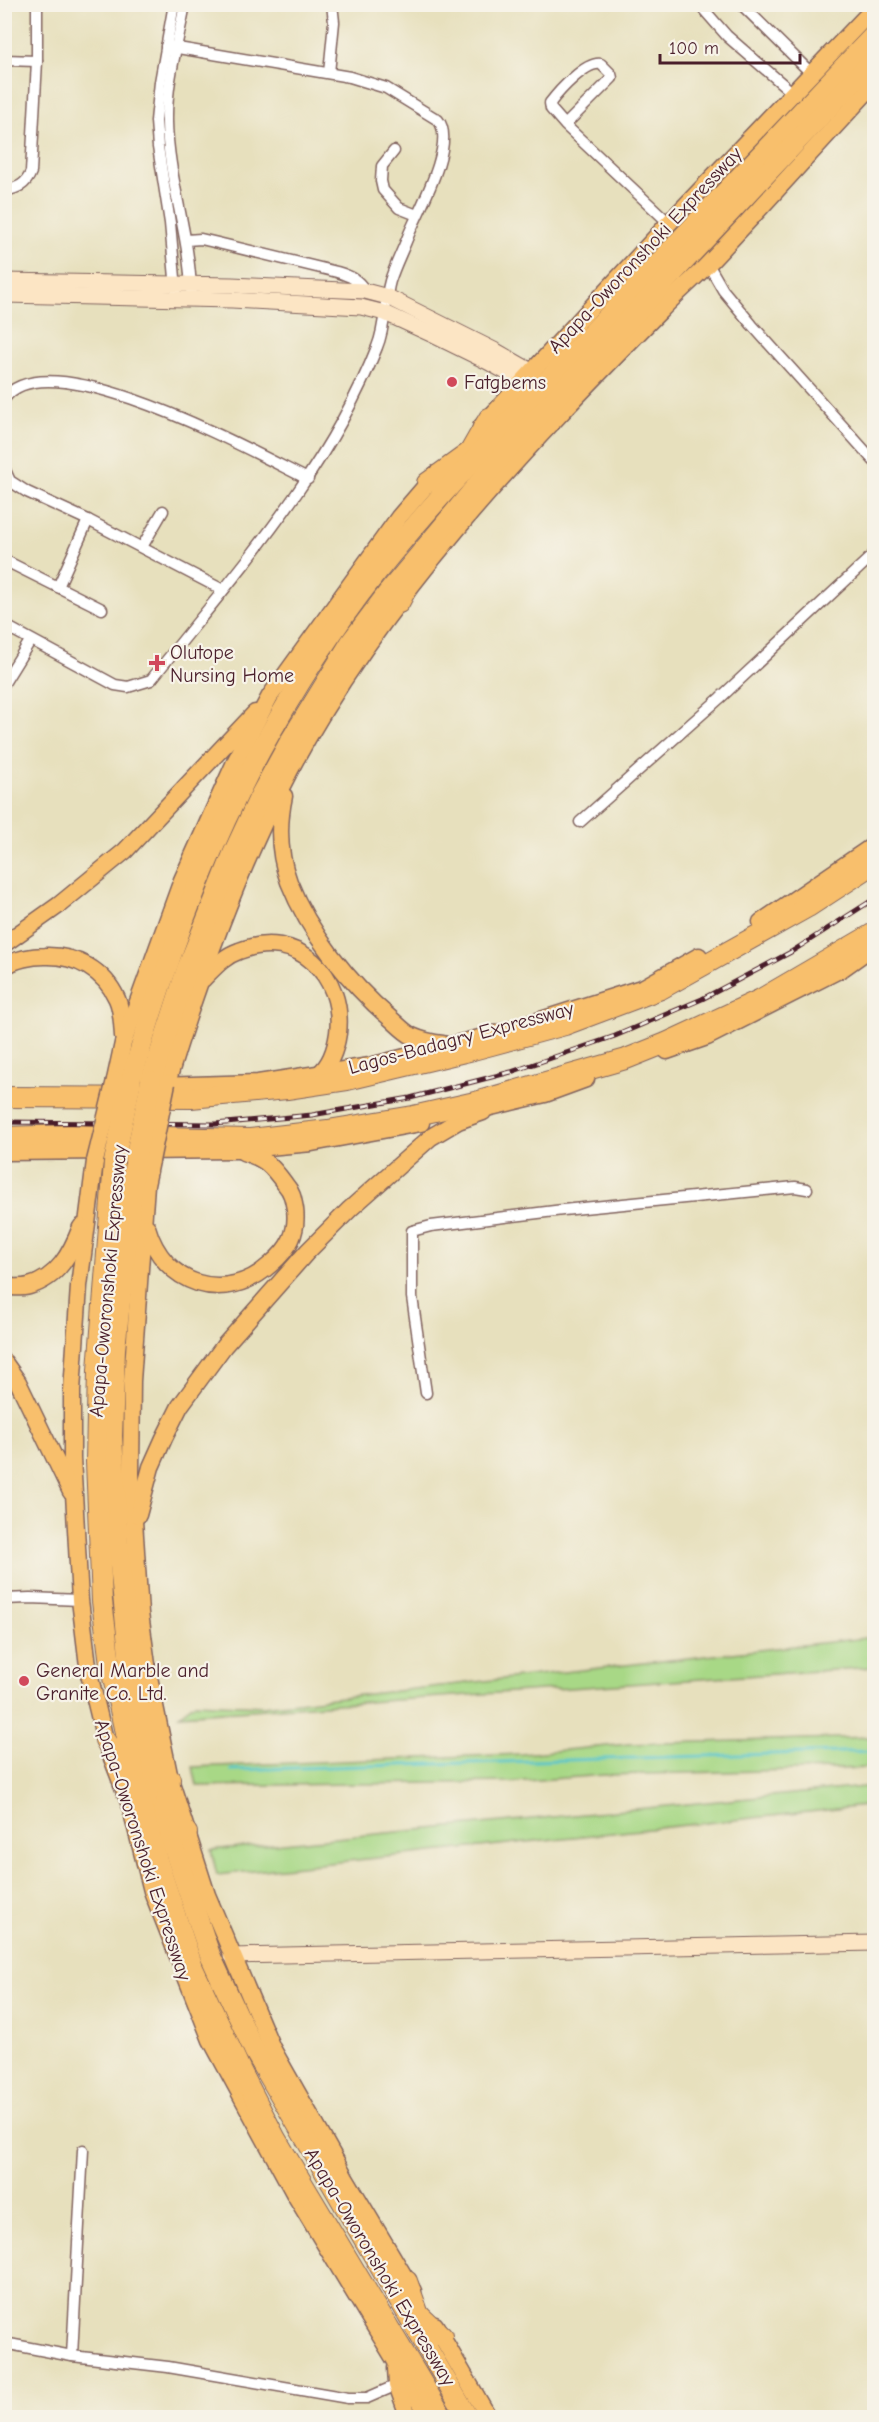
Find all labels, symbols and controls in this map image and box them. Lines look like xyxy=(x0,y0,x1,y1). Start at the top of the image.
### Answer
scale bar xyxy=(660,27,800,65)
text: 100 m xyxy=(669,38,719,59)
street label: Apapa-Oworonshoki Expressway xyxy=(543,142,747,358)
place label: Fatgbems xyxy=(464,371,546,394)
marker: Fatgbems xyxy=(445,375,459,389)
place label: Olutope Nursing Home xyxy=(170,641,294,687)
marker: Olutope Nursing Home xyxy=(148,654,166,672)
street label: Lagos-Badagry Expressway xyxy=(346,997,576,1079)
street label: Apapa-Oworonshoki Expressway xyxy=(85,1144,131,1418)
place label: General Marble and Granite Co. Ltd. xyxy=(36,1659,209,1705)
marker: General Marble and Granite Co. Ltd. xyxy=(17,1674,31,1688)
street label: Apapa-Oworonshoki Expressway xyxy=(90,1716,196,1984)
street label: Apapa-Oworonshoki Expressway xyxy=(300,2144,460,2390)

